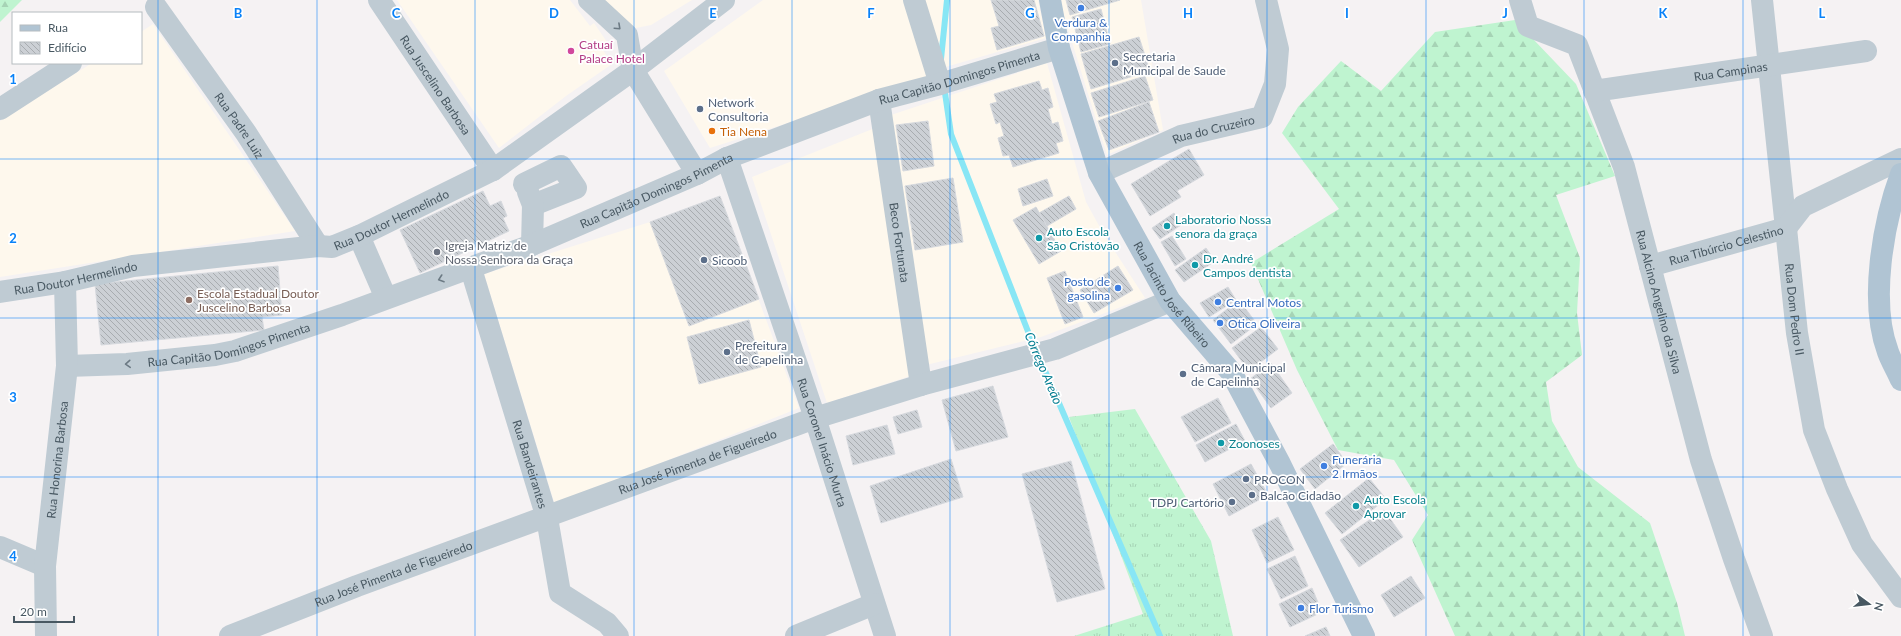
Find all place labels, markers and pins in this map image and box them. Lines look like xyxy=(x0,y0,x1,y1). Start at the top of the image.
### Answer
marker: Verdura & Companhia xyxy=(1076,3,1086,13)
place label: Verdura & Companhia xyxy=(1051,15,1111,44)
place label: Catuaí Palace Hotel xyxy=(579,37,645,66)
marker: Catuaí Palace Hotel xyxy=(566,46,576,56)
place label: Secretaria Municipal de Saude xyxy=(1123,49,1226,78)
marker: Secretaria Municipal de Saude xyxy=(1110,58,1120,68)
place label: Network Consultoria xyxy=(708,95,768,124)
marker: Network Consultoria xyxy=(695,104,705,114)
place label: Tia Nena xyxy=(720,124,767,139)
marker: Tia Nena xyxy=(707,126,717,136)
place label: Laboratorio Nossa senora da graça xyxy=(1175,212,1271,241)
marker: Laboratorio Nossa senora da graça xyxy=(1162,221,1172,231)
place label: Auto Escola São Cristóvão xyxy=(1047,224,1120,253)
marker: Auto Escola São Cristóvão xyxy=(1034,233,1044,243)
place label: Igreja Matriz de Nossa Senhora da Graça xyxy=(445,238,573,267)
marker: Igreja Matriz de Nossa Senhora da Graça xyxy=(432,247,442,257)
place label: Dr. André Campos dentista xyxy=(1203,251,1291,280)
place label: Sicoob xyxy=(712,253,748,268)
marker: Sicoob xyxy=(699,255,709,265)
marker: Dr. André Campos dentista xyxy=(1190,260,1200,270)
place label: Posto de gasolina xyxy=(1064,274,1110,303)
marker: Posto de gasolina xyxy=(1113,283,1123,293)
place label: Escola Estadual Doutor Juscelino Barbosa xyxy=(197,286,320,315)
marker: Escola Estadual Doutor Juscelino Barbosa xyxy=(184,295,194,305)
place label: Central Motos xyxy=(1226,295,1301,310)
marker: Central Motos xyxy=(1213,297,1223,307)
place label: Otica Oliveira xyxy=(1228,316,1300,331)
marker: Otica Oliveira xyxy=(1215,318,1225,328)
place label: Prefeitura de Capelinha xyxy=(735,338,803,367)
marker: Prefeitura de Capelinha xyxy=(722,347,732,357)
place label: Câmara Municipal de Capelinha xyxy=(1191,360,1286,389)
marker: Câmara Municipal de Capelinha xyxy=(1178,369,1188,379)
place label: Zoonoses xyxy=(1229,436,1280,451)
marker: Zoonoses xyxy=(1216,438,1226,448)
place label: Funerária 2 Irmãos xyxy=(1332,452,1382,481)
marker: Funerária 2 Irmãos xyxy=(1319,461,1329,471)
place label: PROCON xyxy=(1254,472,1305,487)
marker: PROCON xyxy=(1241,474,1251,484)
place label: Balcão Cidadão xyxy=(1260,488,1341,503)
marker: Balcão Cidadão xyxy=(1247,490,1257,500)
place label: Auto Escola Aprovar xyxy=(1364,492,1426,521)
place label: TDPJ Cartório xyxy=(1150,495,1224,510)
marker: TDPJ Cartório xyxy=(1227,497,1237,507)
marker: Auto Escola Aprovar xyxy=(1351,501,1361,511)
place label: Flor Turismo xyxy=(1309,601,1374,616)
marker: Flor Turismo xyxy=(1296,603,1306,613)

